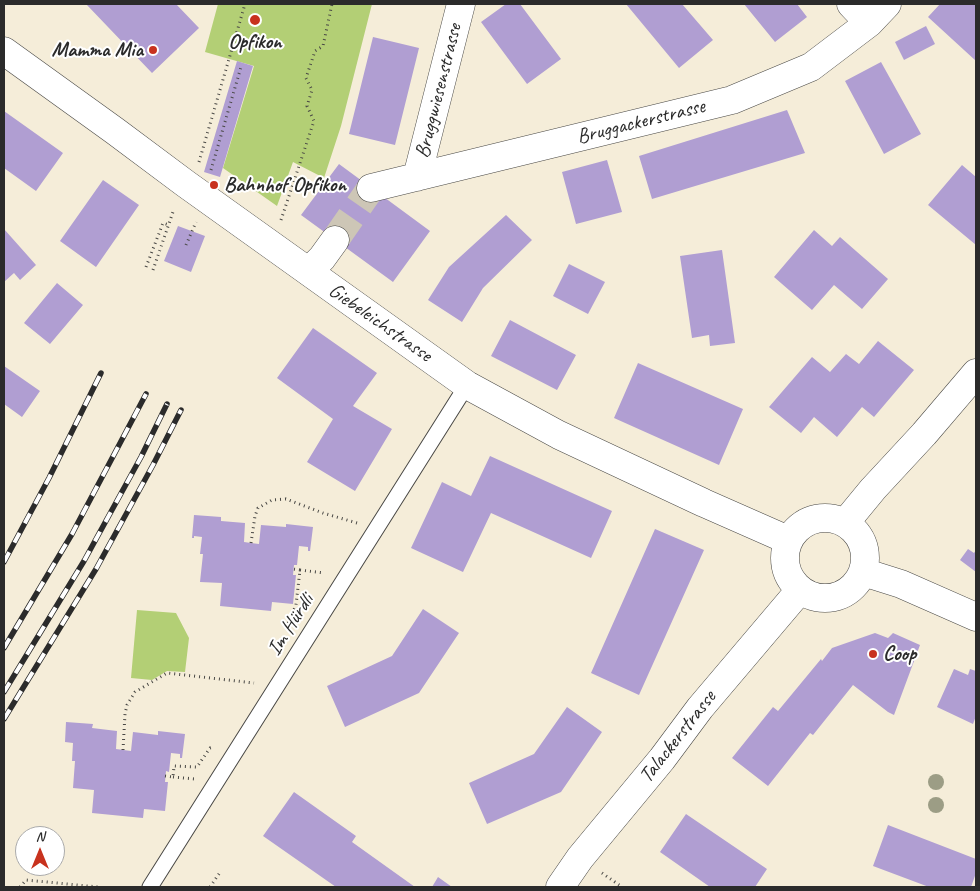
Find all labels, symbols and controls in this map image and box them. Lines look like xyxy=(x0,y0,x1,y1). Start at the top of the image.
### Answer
marker: Opfikon xyxy=(248,13,262,27)
street label: Bruggwiesenstrasse xyxy=(410,21,468,161)
place label: Opfikon xyxy=(228,29,282,55)
place label: Mamma Mia xyxy=(52,37,143,63)
marker: Mamma Mia xyxy=(147,44,159,56)
street label: Bruggackerstrasse xyxy=(574,94,708,150)
place label: Bahnhof Opfikon xyxy=(224,172,346,198)
marker: Bahnhof Opfikon xyxy=(208,179,220,191)
street label: Giebeleichstrasse xyxy=(323,278,437,368)
street label: Im Hürdli xyxy=(262,589,320,661)
place label: Coop xyxy=(883,641,916,667)
marker: Coop xyxy=(867,648,879,660)
street label: Talackerstrasse xyxy=(634,686,722,788)
north arrow xyxy=(15,826,65,876)
text: N xyxy=(36,828,44,845)

